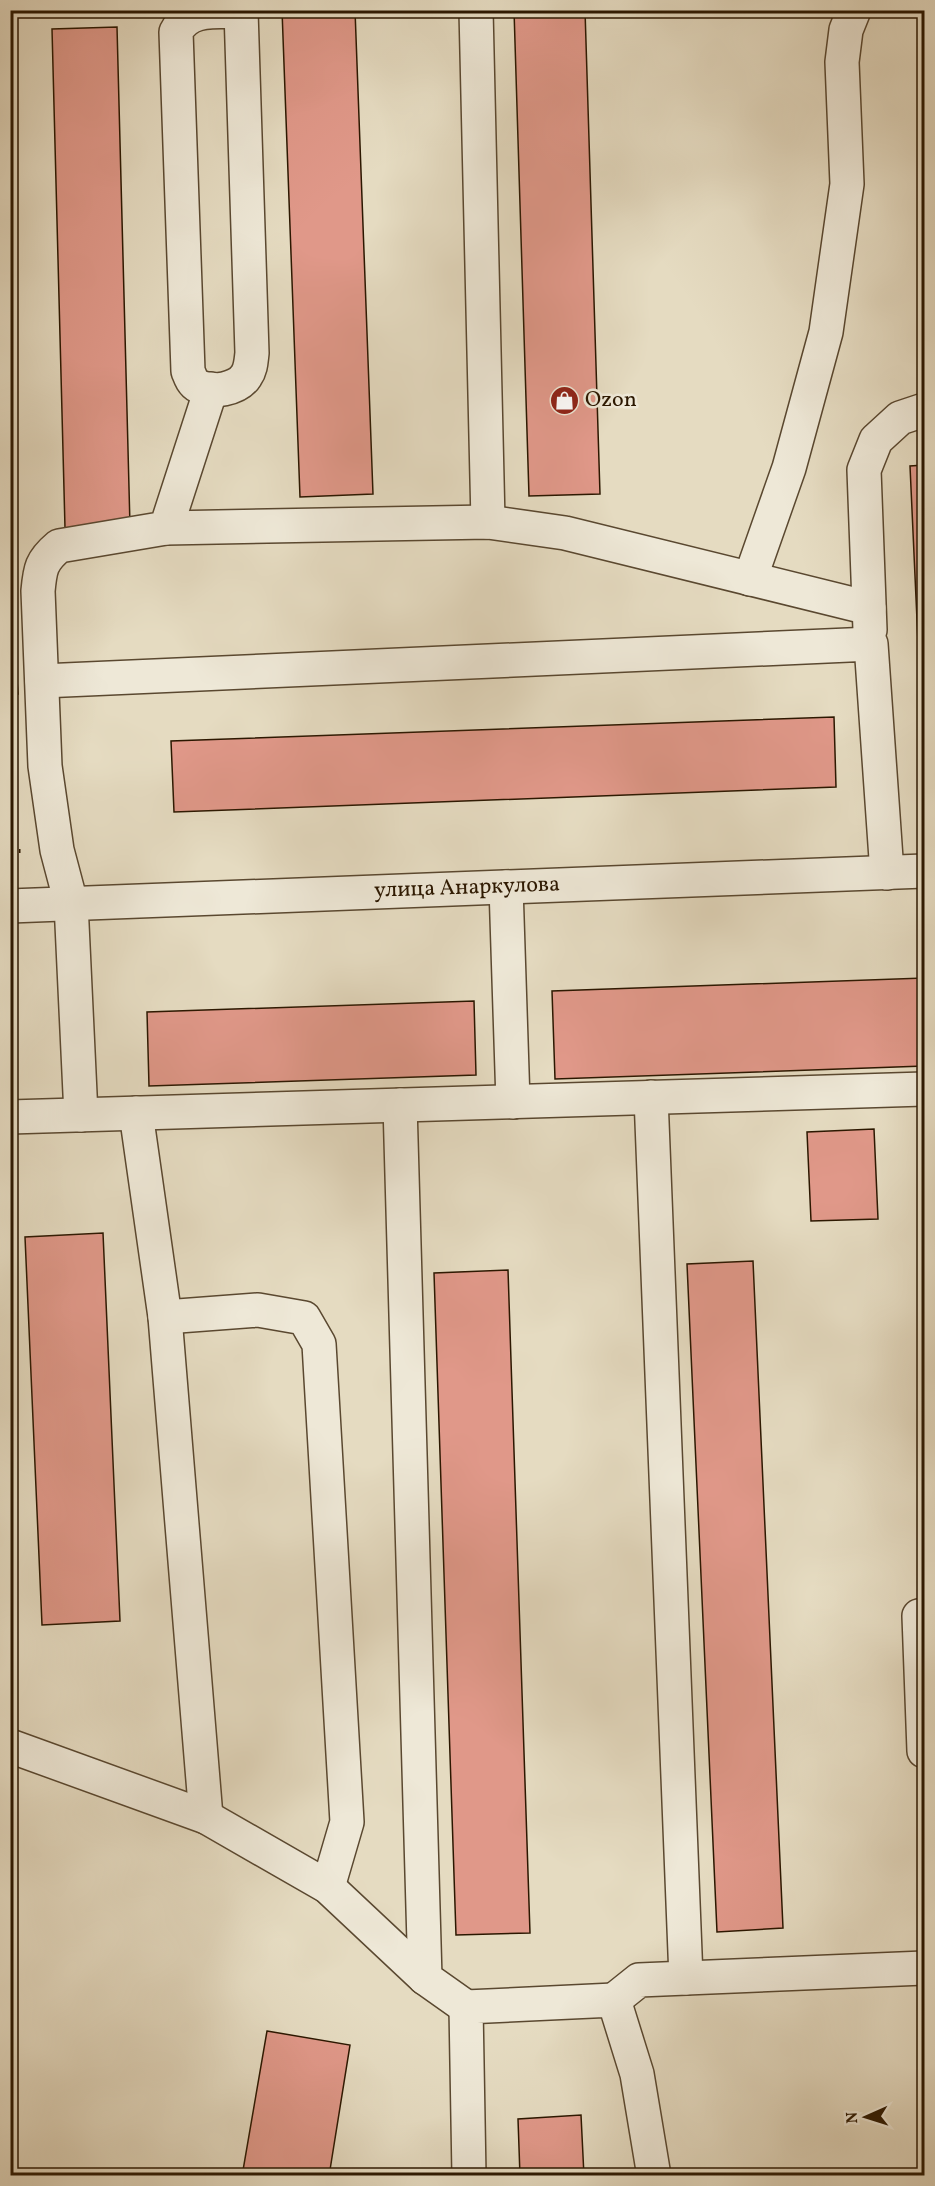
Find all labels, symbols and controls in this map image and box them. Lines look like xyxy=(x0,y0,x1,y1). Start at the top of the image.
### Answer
shop icon: Ozon xyxy=(548,384,580,416)
place label: Ozon xyxy=(585,385,637,416)
street label: улица Анаркулова xyxy=(373,869,561,907)
north arrow xyxy=(836,2087,896,2147)
text: N xyxy=(842,2111,864,2124)

